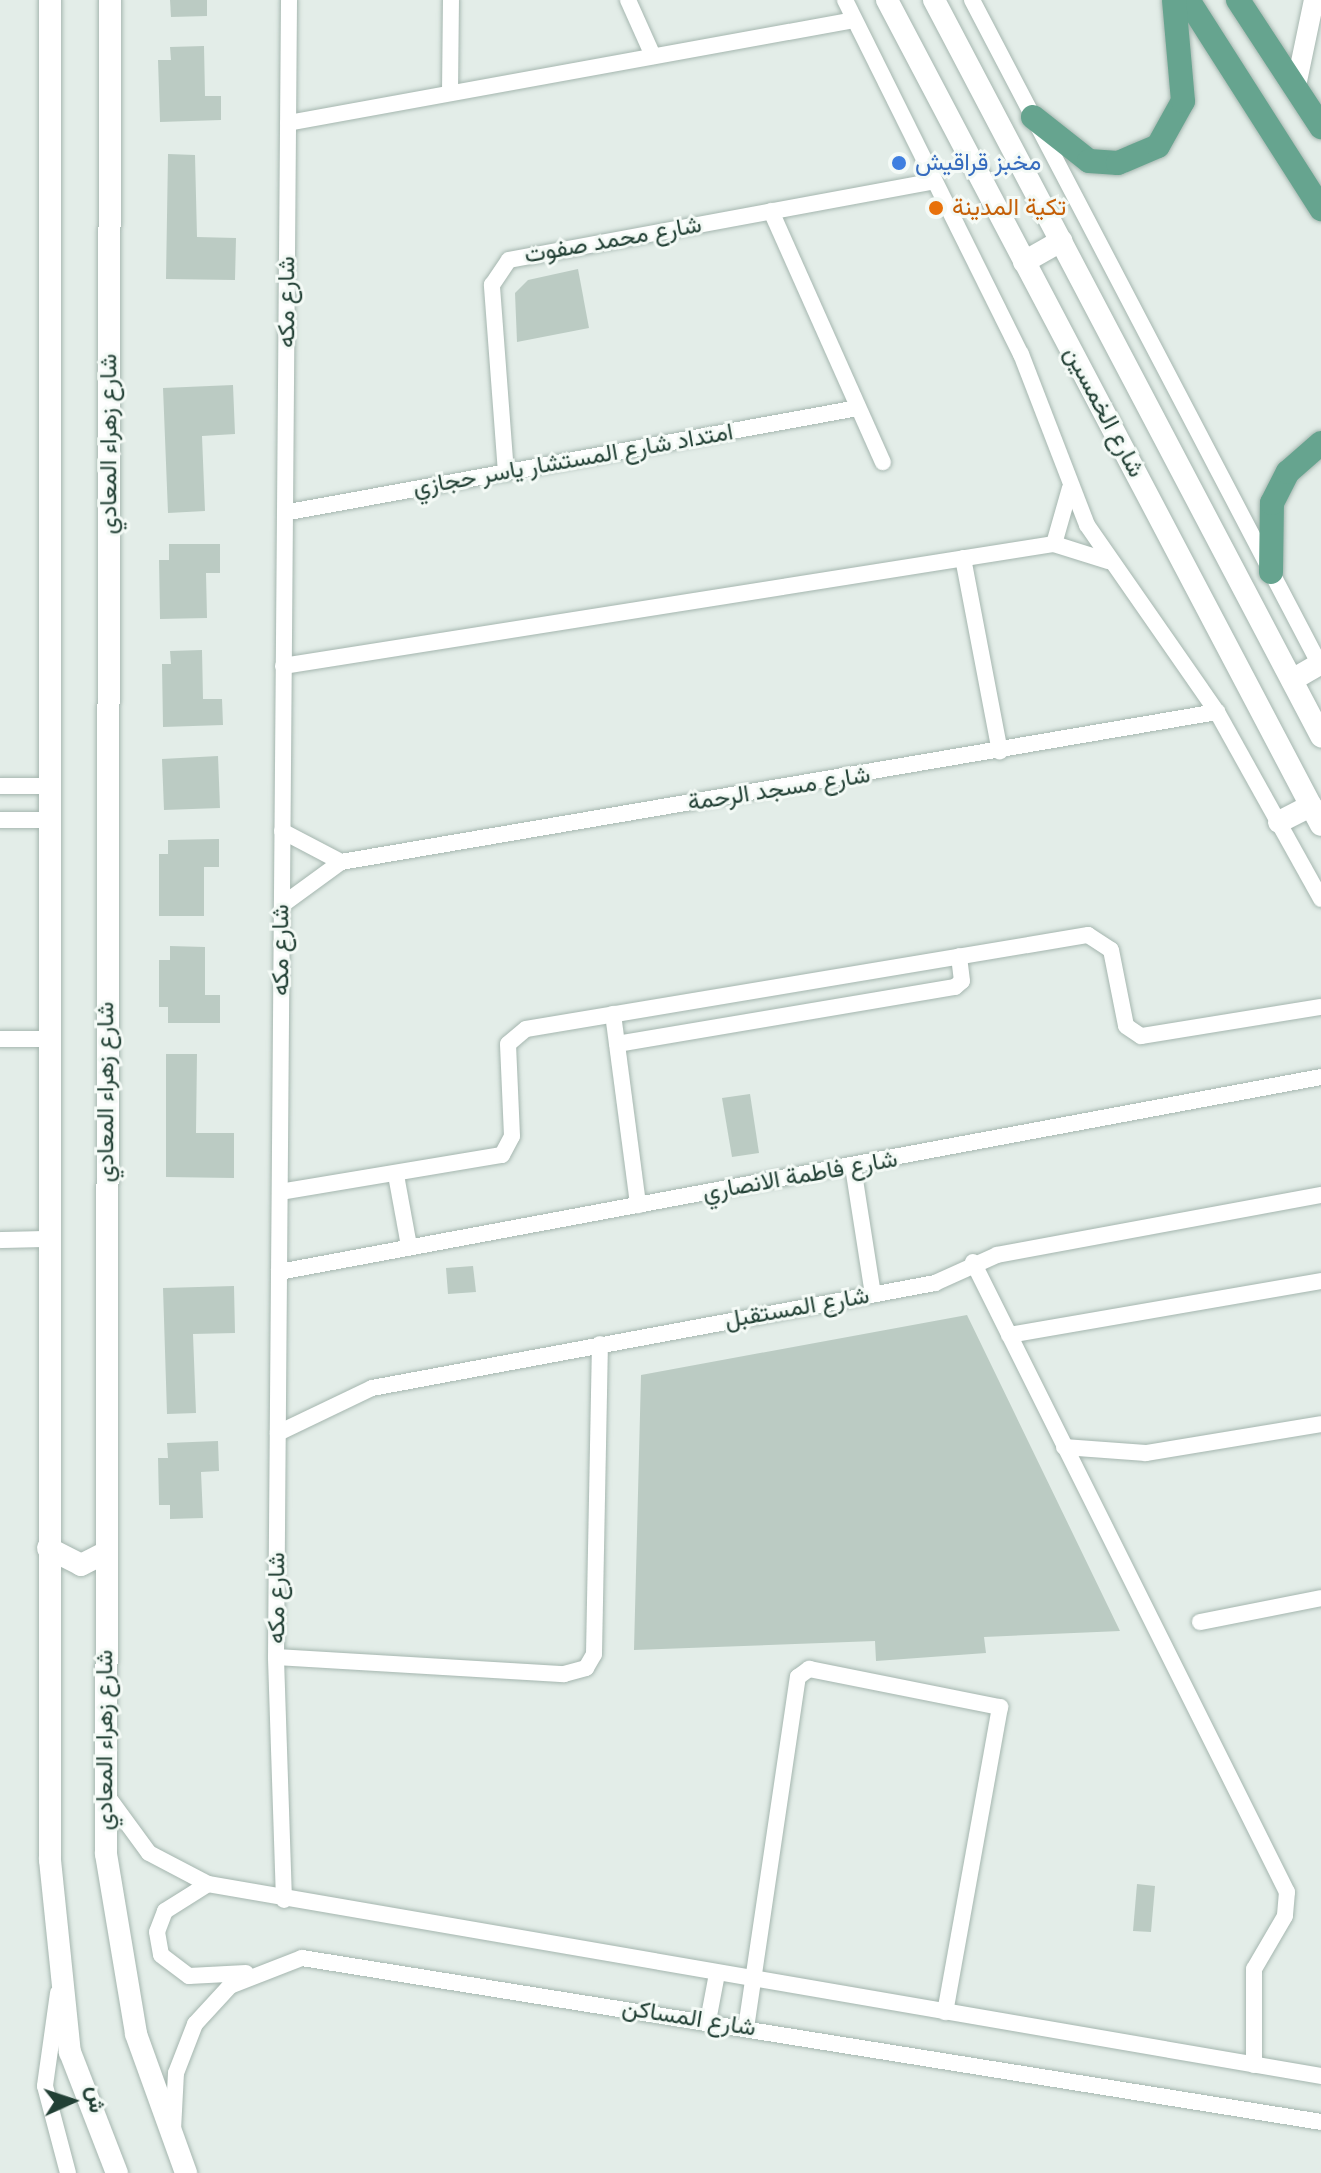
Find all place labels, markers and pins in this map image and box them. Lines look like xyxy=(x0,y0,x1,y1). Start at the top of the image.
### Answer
place label: مخبز قراقيش xyxy=(915,149,1041,177)
marker: مخبز قراقيش xyxy=(890,154,908,172)
place label: تكية المدينة xyxy=(952,194,1066,222)
marker: تكية المدينة xyxy=(927,199,945,217)

